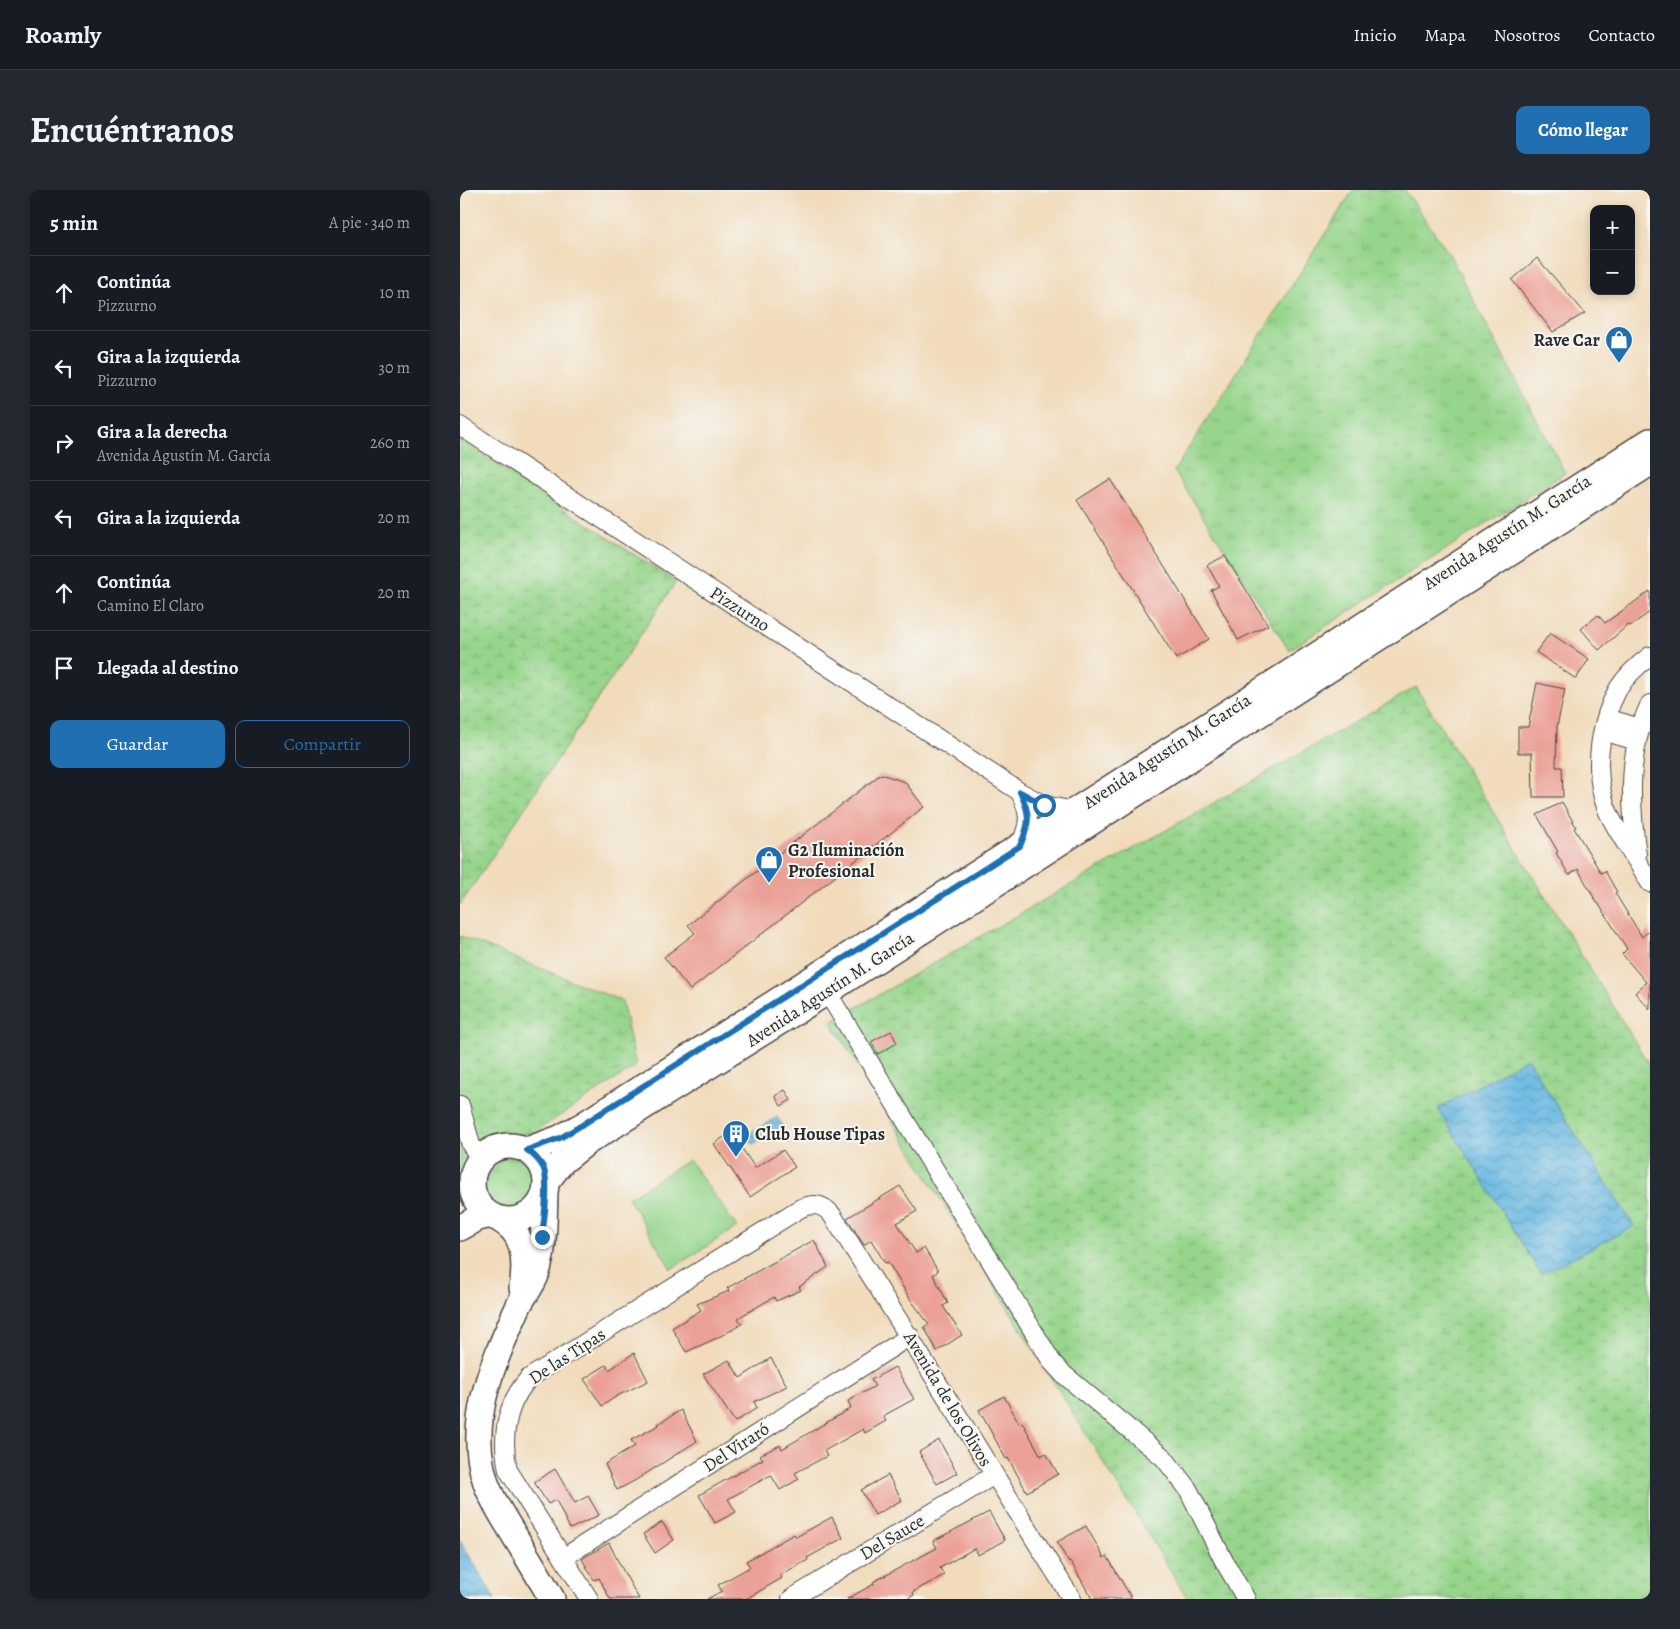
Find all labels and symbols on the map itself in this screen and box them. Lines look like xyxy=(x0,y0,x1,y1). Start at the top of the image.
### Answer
shop icon: Rave Car xyxy=(1604,325,1634,364)
place label: Rave Car xyxy=(1533,328,1601,352)
street label: Avenida Agustín M. García xyxy=(1418,468,1596,596)
street label: Pizzurno xyxy=(705,581,775,637)
street label: Avenida Agustín M. García xyxy=(1078,687,1256,815)
route start xyxy=(1033,794,1056,817)
place label: G2 Iluminación Profesional xyxy=(788,838,904,883)
shop icon: G2 Iluminación Profesional xyxy=(754,845,784,884)
street label: Avenida Agustín M. García xyxy=(741,925,919,1053)
building icon: Club House Tipas xyxy=(721,1119,751,1158)
place label: Club House Tipas xyxy=(755,1122,885,1146)
route end xyxy=(531,1226,554,1249)
street label: De las Tipas xyxy=(524,1322,610,1390)
street label: Avenida de los Olivos xyxy=(898,1326,998,1471)
street label: Del Viraró xyxy=(698,1417,774,1477)
street label: Del Sauce xyxy=(855,1508,929,1566)

